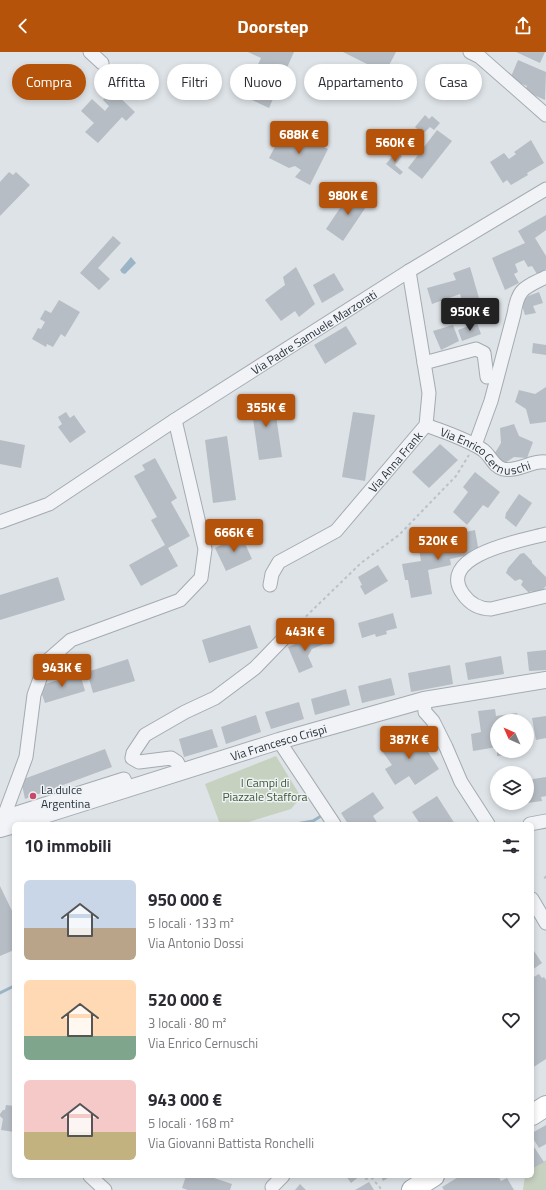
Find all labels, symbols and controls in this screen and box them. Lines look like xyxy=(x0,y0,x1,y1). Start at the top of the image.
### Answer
text: Doorstep xyxy=(237,13,309,40)
icon: back xyxy=(12,15,34,37)
icon: share xyxy=(512,15,534,37)
chip: Compra xyxy=(12,64,86,100)
chip: Affitta xyxy=(94,64,159,100)
chip: Filtri xyxy=(167,64,222,100)
chip: Nuovo xyxy=(230,64,296,100)
chip: Appartamento xyxy=(304,64,417,100)
chip: Casa xyxy=(425,64,482,100)
pin: 688K € xyxy=(266,121,332,155)
text: 688K € xyxy=(279,124,319,144)
pin: 560K € xyxy=(362,129,428,163)
text: 560K € xyxy=(375,132,415,152)
pin: 980K € xyxy=(315,182,381,216)
text: 980K € xyxy=(328,185,368,205)
street label: Via Padre Samuele Marzorati xyxy=(247,284,380,379)
pin: 950K € xyxy=(437,298,503,332)
text: 950K € xyxy=(450,301,490,321)
pin: 355K € xyxy=(233,394,299,428)
text: 355K € xyxy=(246,397,286,417)
street label: Via Enrico Cernuschi xyxy=(438,422,533,479)
street label: Via Anna Frank xyxy=(363,427,427,497)
pin: 666K € xyxy=(201,519,267,553)
text: 666K € xyxy=(214,522,254,542)
pin: 520K € xyxy=(405,527,471,561)
text: 520K € xyxy=(418,530,458,550)
pin: 443K € xyxy=(272,618,338,652)
text: 443K € xyxy=(285,621,325,641)
pin: 943K € xyxy=(29,654,95,688)
text: 943K € xyxy=(42,657,82,677)
north arrow xyxy=(490,714,534,758)
map controls xyxy=(490,714,534,810)
street label: Via Francesco Crispi xyxy=(228,718,329,765)
pin: 387K € xyxy=(376,726,442,760)
text: 387K € xyxy=(389,729,429,749)
button: layers xyxy=(490,766,534,810)
park label: I Campi di Piazzale Staffora xyxy=(222,773,308,806)
place label: La dulce Argentina xyxy=(41,780,90,813)
marker: La dulce Argentina xyxy=(28,791,38,801)
text: 10 immobili xyxy=(24,833,111,859)
icon: filters xyxy=(500,835,522,857)
text: 950 000 € xyxy=(148,887,222,913)
icon: home xyxy=(56,896,104,944)
icon: heart xyxy=(500,909,522,931)
text: 5 locali · 133 m² xyxy=(148,913,234,933)
text: Via Antonio Dossi xyxy=(148,933,244,953)
text: 520 000 € xyxy=(148,987,222,1013)
icon: home xyxy=(56,996,104,1044)
icon: heart xyxy=(500,1009,522,1031)
text: 3 locali · 80 m² xyxy=(148,1013,227,1033)
text: Via Enrico Cernuschi xyxy=(148,1033,258,1053)
text: 943 000 € xyxy=(148,1087,222,1113)
icon: home xyxy=(56,1096,104,1144)
icon: heart xyxy=(500,1109,522,1131)
text: 5 locali · 168 m² xyxy=(148,1113,234,1133)
text: Via Giovanni Battista Ronchelli xyxy=(148,1133,314,1153)

